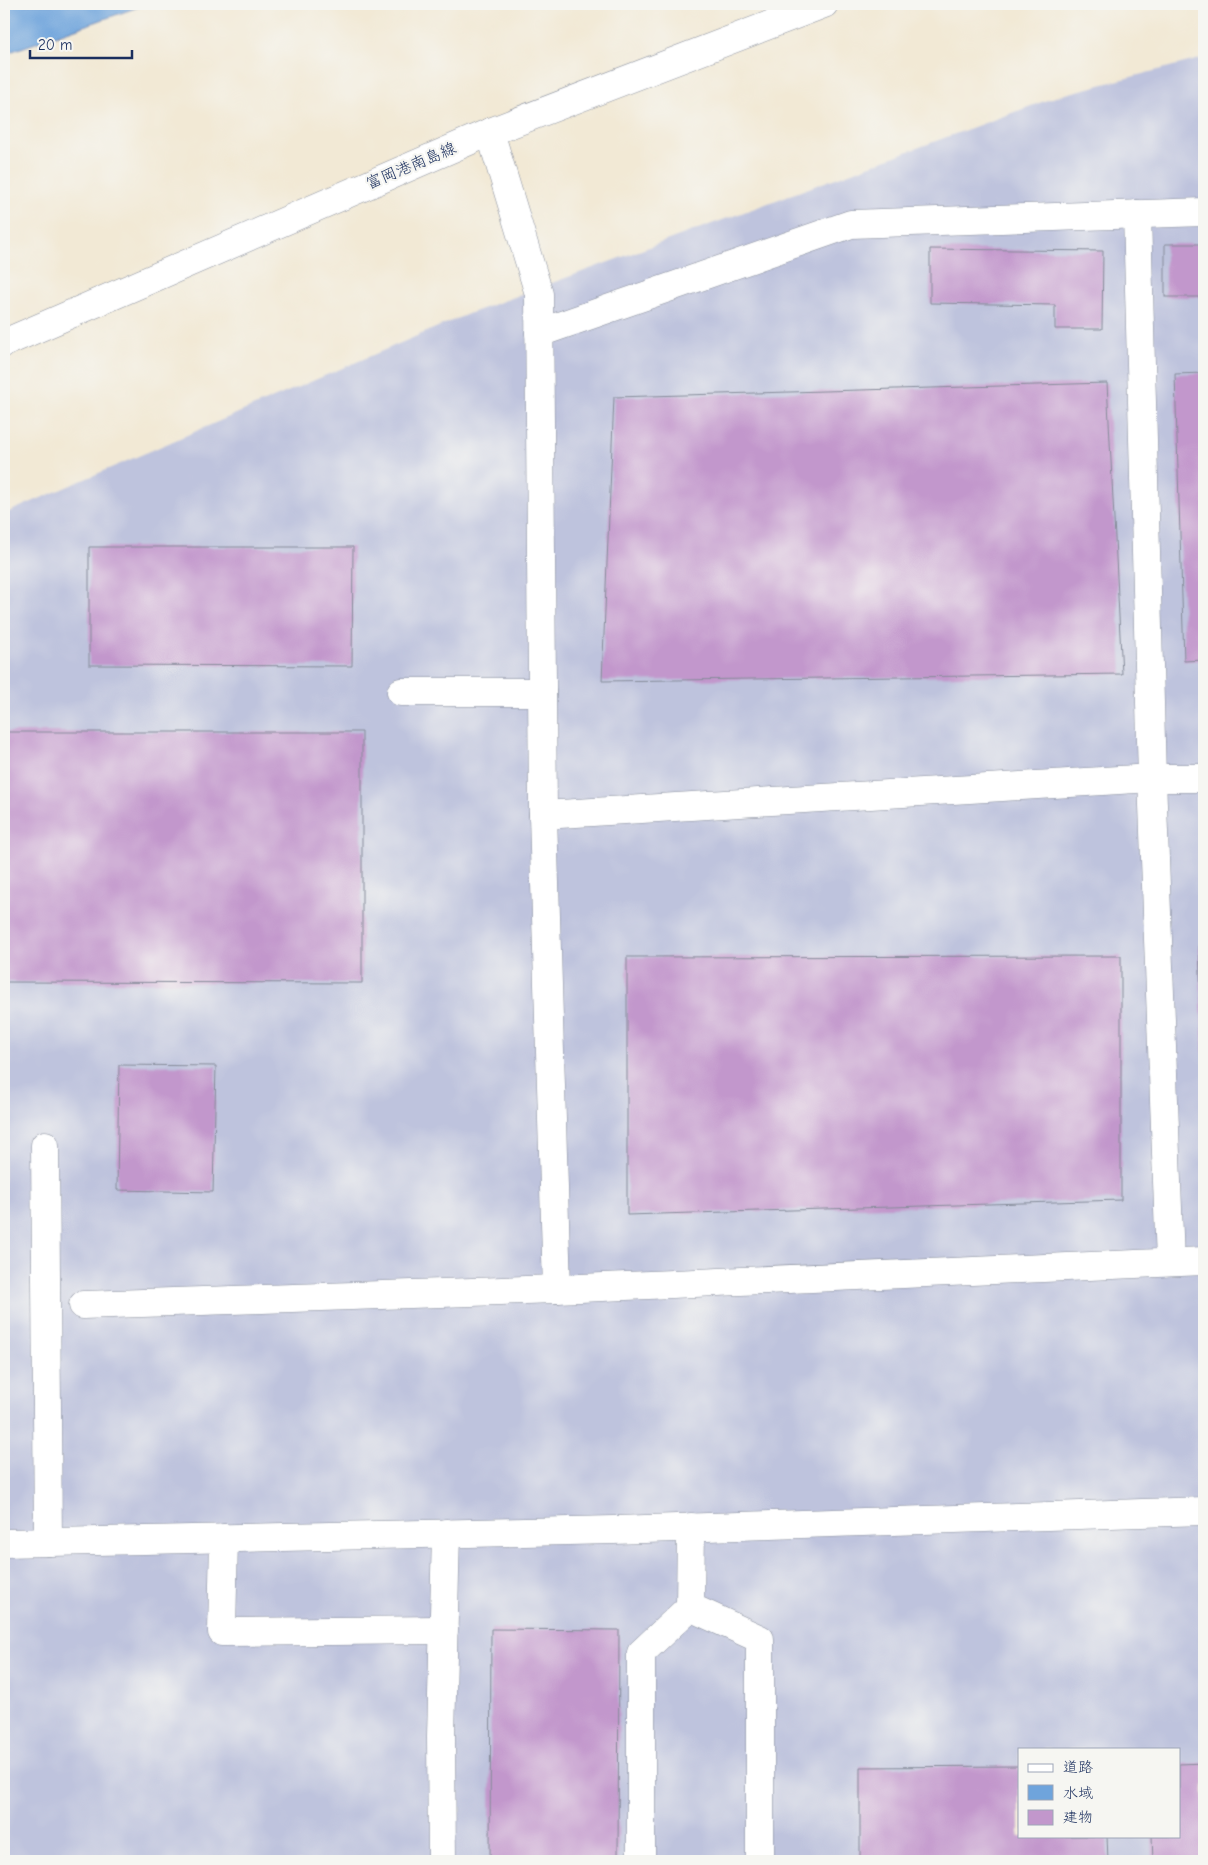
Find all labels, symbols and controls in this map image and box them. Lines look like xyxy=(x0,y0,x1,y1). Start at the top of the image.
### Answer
scale bar xyxy=(30,28,132,60)
text: 20 m xyxy=(38,36,72,54)
street label: 富岡港南島線 xyxy=(363,139,459,193)
legend xyxy=(1018,1748,1180,1838)
text: 道路 xyxy=(1063,1758,1093,1776)
text: 水域 xyxy=(1063,1784,1093,1802)
text: 建物 xyxy=(1063,1808,1093,1826)

